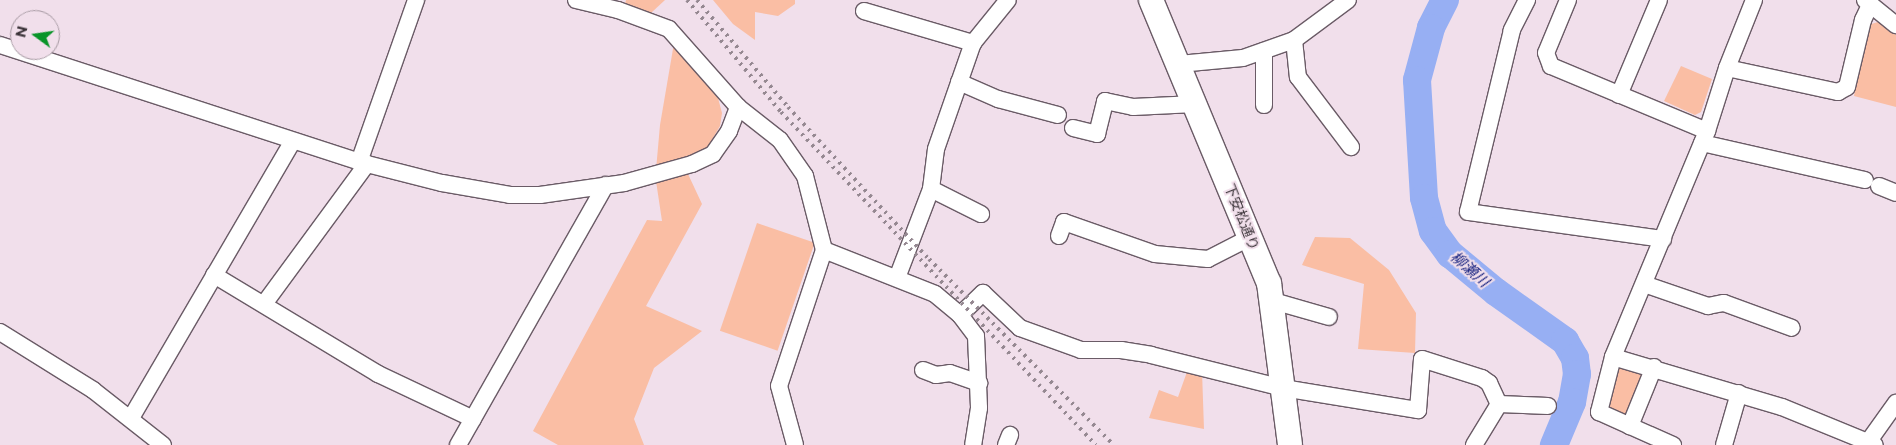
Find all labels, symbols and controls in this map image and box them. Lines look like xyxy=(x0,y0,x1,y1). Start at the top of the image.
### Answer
north arrow xyxy=(10,10,60,60)
text: N xyxy=(11,24,32,39)
street label: 下安松通り xyxy=(1221,181,1263,253)
water label: 柳瀬川 xyxy=(1447,247,1493,291)

